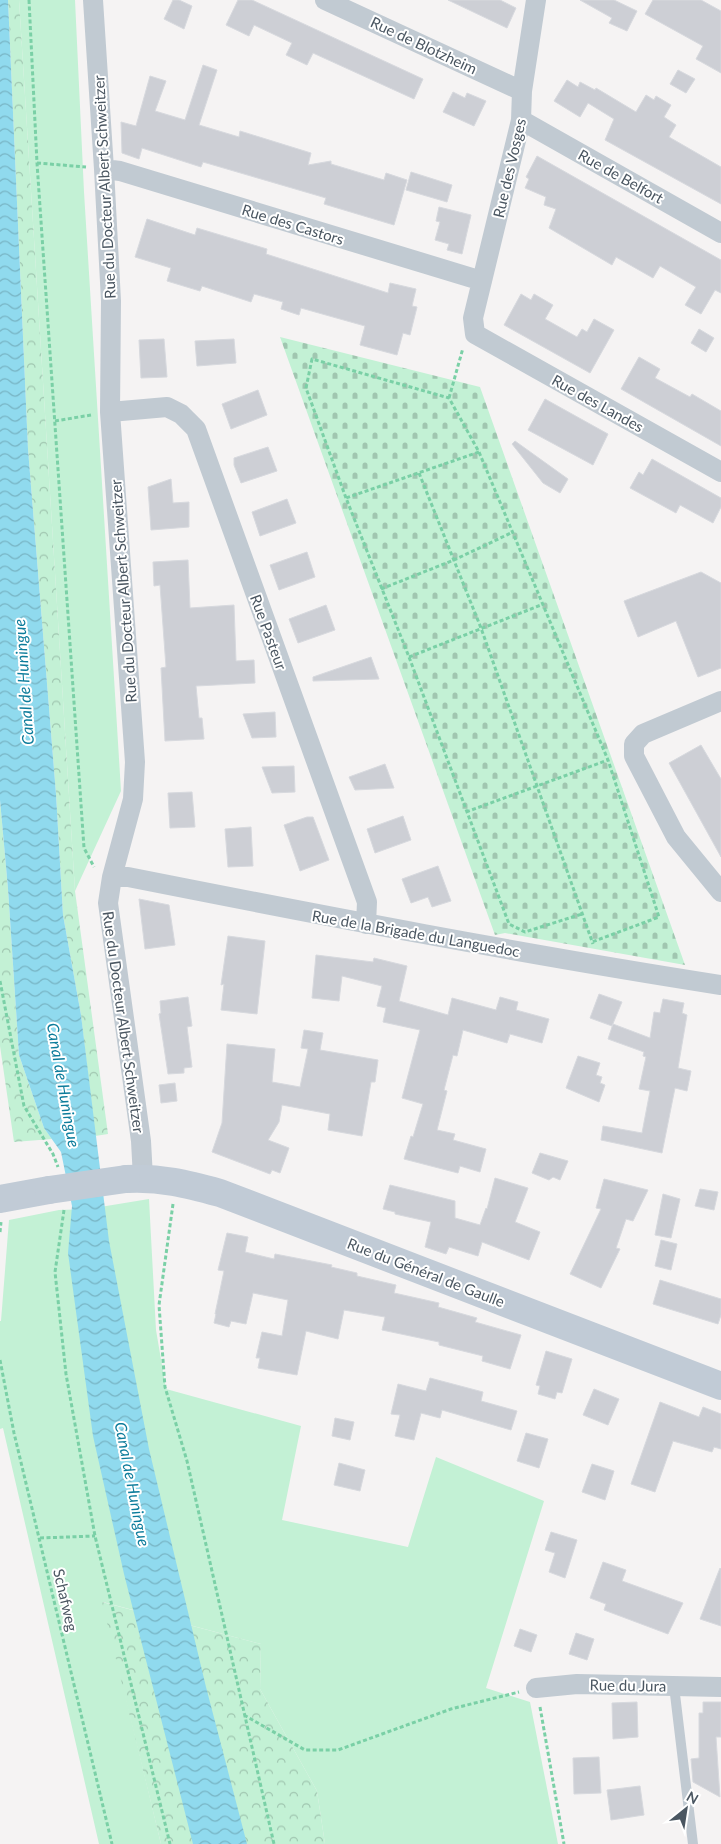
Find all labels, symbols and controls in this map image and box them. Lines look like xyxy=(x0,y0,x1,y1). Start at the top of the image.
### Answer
street label: Rue de Blotzheim xyxy=(368,12,480,78)
street label: Rue du Docteur Albert Schweitzer xyxy=(89,74,119,299)
street label: Rue des Vosges xyxy=(489,117,529,219)
street label: Rue de Belfort xyxy=(575,145,667,207)
street label: Rue des Castors xyxy=(240,200,346,248)
street label: Rue des Landes xyxy=(549,370,647,436)
street label: Rue du Docteur Albert Schweitzer xyxy=(106,478,140,703)
street label: Rue Pasteur xyxy=(247,592,291,673)
water label: Canal de Huningue xyxy=(9,618,37,746)
street label: Rue de la Brigade du Languedoc xyxy=(311,906,521,960)
street label: Rue du Docteur Albert Schweitzer xyxy=(100,910,149,1135)
water label: Canal de Huningue xyxy=(44,1021,84,1149)
street label: Rue du Général de Gaulle xyxy=(345,1234,507,1310)
water label: Canal de Huningue xyxy=(112,1420,154,1548)
street label: Schafweg xyxy=(50,1567,82,1633)
street label: Rue du Jura xyxy=(590,1675,666,1695)
north arrow xyxy=(661,1784,711,1834)
text: N xyxy=(684,1787,702,1807)

